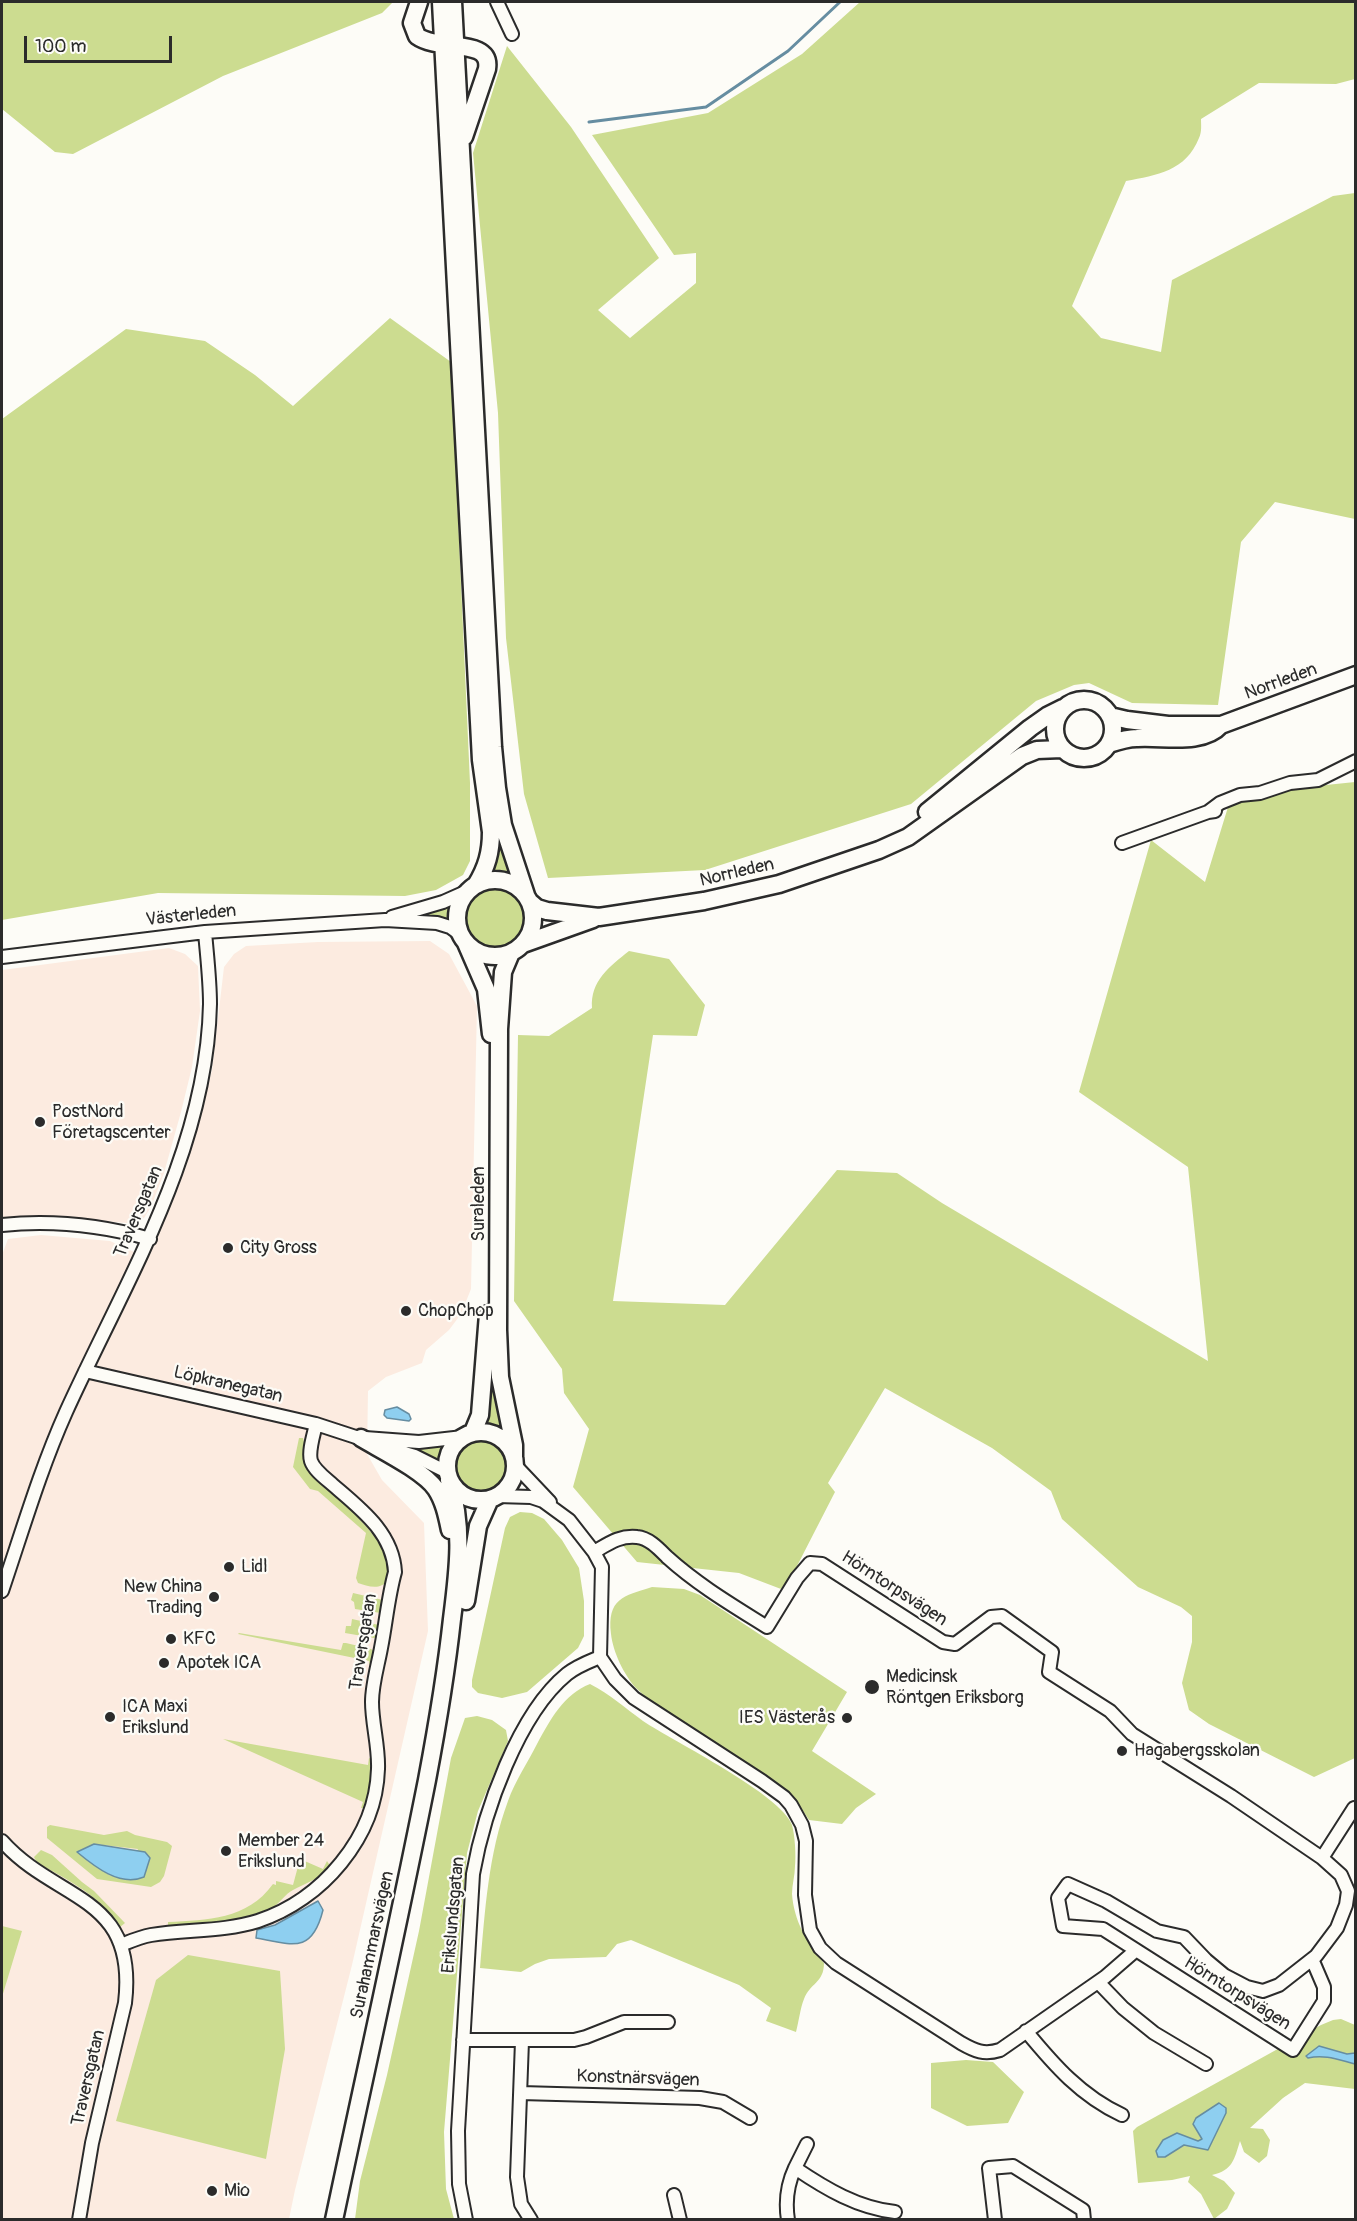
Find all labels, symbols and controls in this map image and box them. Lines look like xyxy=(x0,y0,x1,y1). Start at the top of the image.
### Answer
scale bar xyxy=(27,24,176,62)
text: 100 m xyxy=(35,35,87,58)
street label: Norrleden xyxy=(1242,659,1320,705)
street label: Norrleden xyxy=(698,854,776,892)
street label: Västerleden xyxy=(145,901,237,931)
place label: PostNord Företagscenter xyxy=(52,1101,171,1144)
marker: PostNord Företagscenter xyxy=(33,1115,47,1129)
street label: Traversgatan xyxy=(110,1163,168,1261)
street label: Suraleden xyxy=(468,1166,490,1242)
place label: City Gross xyxy=(240,1237,317,1259)
marker: City Gross xyxy=(221,1241,235,1255)
place label: ChopChop xyxy=(418,1300,494,1322)
marker: ChopChop xyxy=(399,1304,413,1318)
street label: Löpkranegatan xyxy=(171,1362,285,1408)
street label: Hörntorpsvägen xyxy=(837,1547,951,1631)
place label: Lidl xyxy=(241,1556,267,1578)
marker: Lidl xyxy=(222,1560,236,1574)
place label: New China Trading xyxy=(124,1576,202,1618)
marker: New China Trading xyxy=(207,1590,221,1604)
street label: Traversgatan xyxy=(346,1592,382,1692)
place label: KFC xyxy=(183,1628,216,1650)
marker: KFC xyxy=(164,1632,178,1646)
place label: Apotek ICA xyxy=(176,1652,261,1674)
marker: Apotek ICA xyxy=(157,1656,171,1670)
place label: Medicinsk Röntgen Eriksborg xyxy=(886,1666,1024,1708)
marker: Medicinsk Röntgen Eriksborg xyxy=(863,1678,881,1696)
place label: ICA Maxi Erikslund xyxy=(122,1696,189,1738)
place label: IES Västerås xyxy=(739,1707,835,1729)
marker: ICA Maxi Erikslund xyxy=(103,1710,117,1724)
marker: IES Västerås xyxy=(840,1711,854,1725)
place label: Hagabergsskolan xyxy=(1134,1740,1260,1762)
marker: Hagabergsskolan xyxy=(1115,1744,1129,1758)
place label: Member 24 Erikslund xyxy=(238,1830,324,1872)
marker: Member 24 Erikslund xyxy=(219,1844,233,1858)
street label: Erikslundsgatan xyxy=(438,1856,470,1974)
street label: Surahammarsvägen xyxy=(347,1869,399,2021)
street label: Hörntorpsvägen xyxy=(1180,1953,1294,2035)
street label: Traversgatan xyxy=(67,2028,111,2128)
street label: Konstnärsvägen xyxy=(576,2066,700,2092)
place label: Mio xyxy=(224,2180,250,2202)
marker: Mio xyxy=(205,2184,219,2198)

